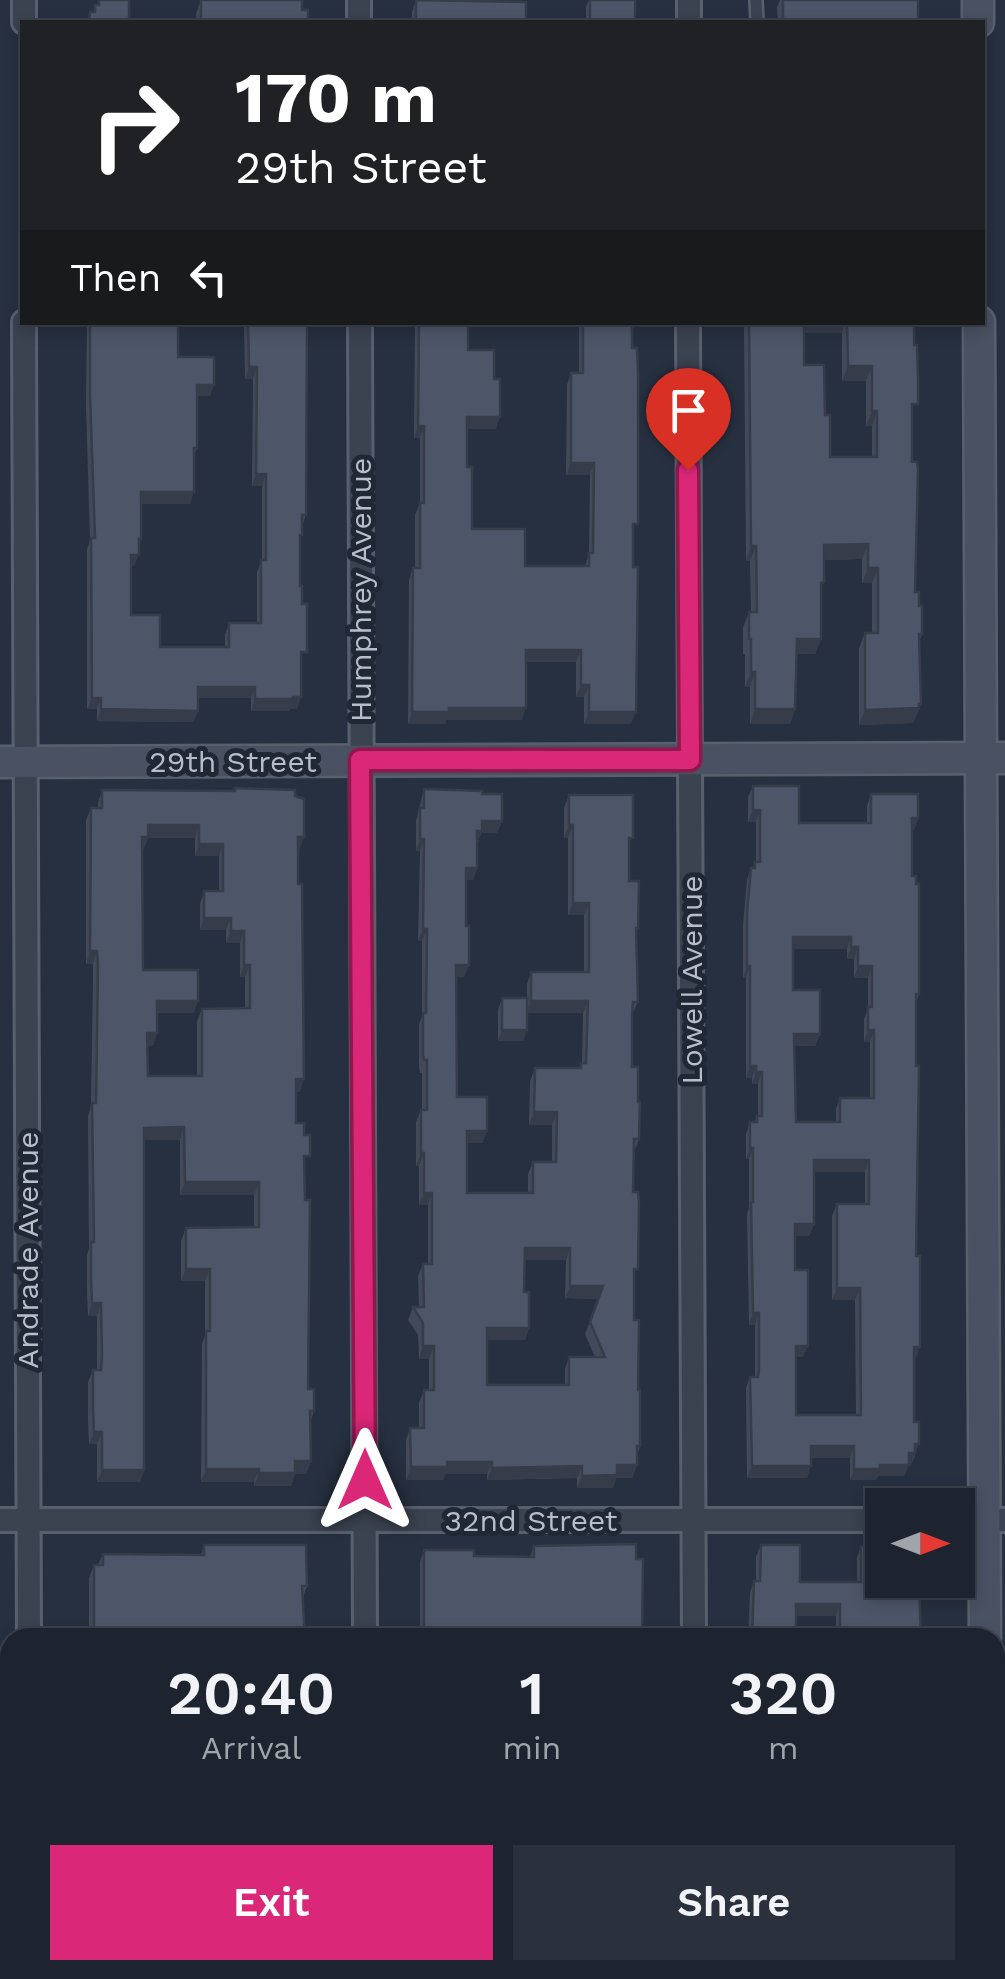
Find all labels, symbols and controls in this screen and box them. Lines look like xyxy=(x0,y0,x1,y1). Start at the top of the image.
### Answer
text: 170 m xyxy=(235,57,437,139)
icon: right xyxy=(70,60,200,190)
text: 29th Street xyxy=(235,141,487,194)
icon: left xyxy=(181,250,236,305)
text: Then xyxy=(70,256,161,300)
pin xyxy=(646,368,731,471)
icon: arrive xyxy=(661,383,716,438)
street label: Humphrey Avenue xyxy=(343,458,378,722)
street label: 29th Street xyxy=(149,744,317,779)
street label: Lowell Avenue xyxy=(674,875,709,1085)
street label: Andrade Avenue xyxy=(10,1131,45,1369)
position arrow xyxy=(313,1428,417,1532)
north arrow xyxy=(865,1488,975,1598)
map controls xyxy=(865,1488,975,1598)
street label: 32nd Street xyxy=(445,1503,618,1538)
text: 20:40 xyxy=(167,1658,335,1729)
text: 1 xyxy=(519,1658,544,1729)
text: 320 xyxy=(729,1658,838,1729)
text: Arrival xyxy=(201,1729,301,1767)
text: min xyxy=(502,1729,561,1767)
text: m xyxy=(768,1729,798,1767)
button: Exit xyxy=(50,1845,493,1960)
button: Share xyxy=(513,1845,955,1960)

